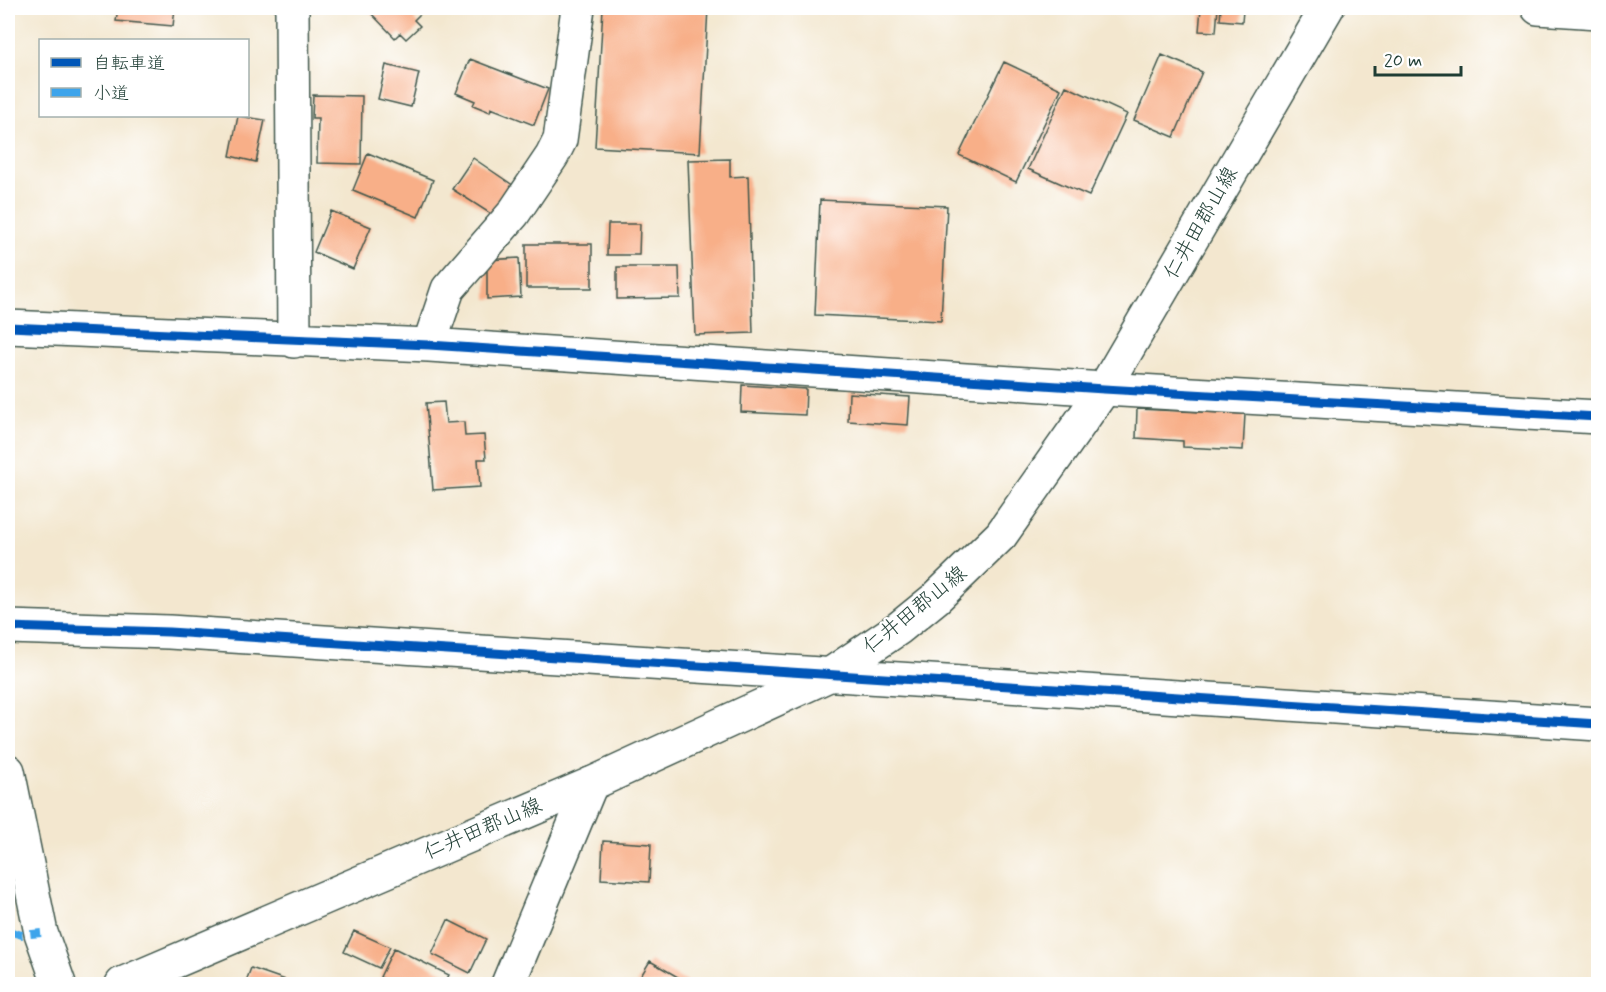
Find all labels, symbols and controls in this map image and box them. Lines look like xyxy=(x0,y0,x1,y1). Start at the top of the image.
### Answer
legend xyxy=(39,39,249,117)
scale bar xyxy=(1375,39,1460,77)
text: 20 m xyxy=(1384,49,1422,73)
text: 自転車道 xyxy=(93,52,165,76)
text: 小道 xyxy=(93,82,129,106)
street label: 仁井田郡山線 xyxy=(1157,161,1245,285)
street label: 仁井田郡山線 xyxy=(857,559,973,661)
street label: 仁井田郡山線 xyxy=(420,791,546,867)

